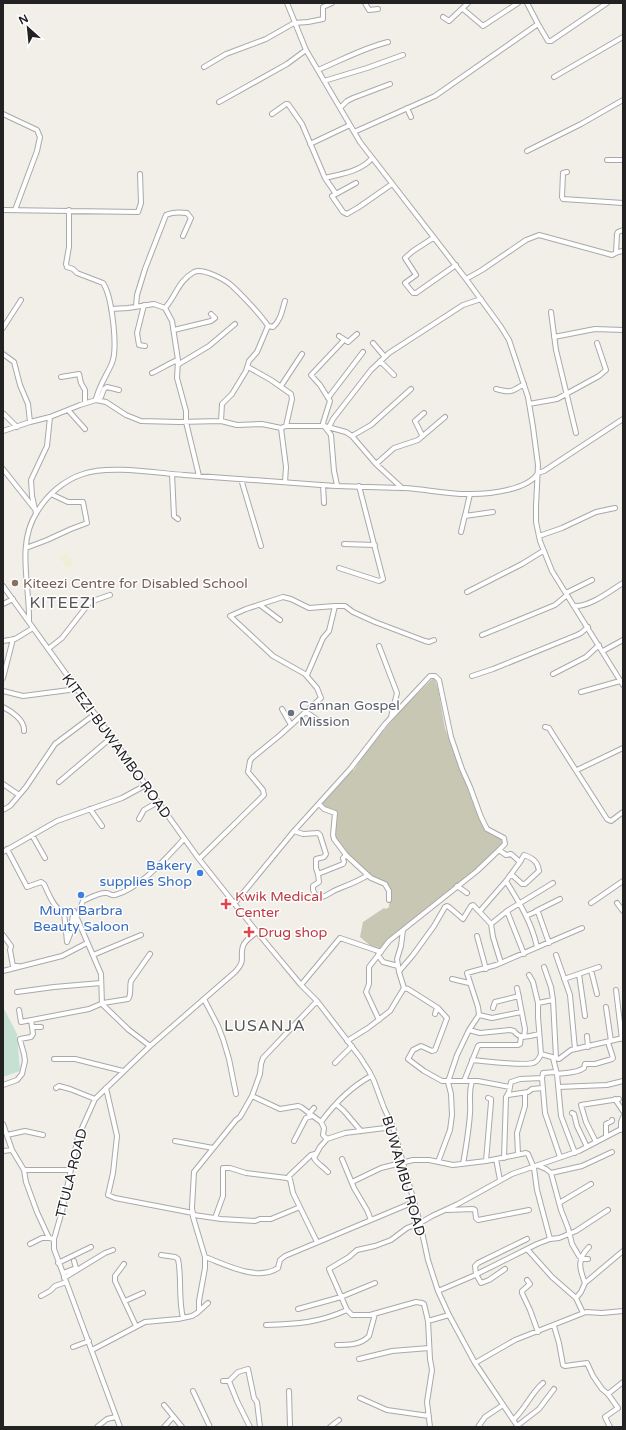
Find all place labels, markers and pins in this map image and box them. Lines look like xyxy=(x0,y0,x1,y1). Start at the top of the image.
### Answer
place label: Kiteezi Centre for Disabled School xyxy=(23,575,248,592)
marker: Kiteezi Centre for Disabled School xyxy=(10,578,20,588)
place label: Cannan Gospel Mission xyxy=(299,697,400,730)
marker: Cannan Gospel Mission xyxy=(286,708,296,718)
place label: Bakery supplies Shop xyxy=(99,857,192,890)
marker: Bakery supplies Shop xyxy=(195,868,205,878)
place label: Kwik Medical Center xyxy=(235,888,323,921)
marker: Mum Barbra Beauty Saloon xyxy=(76,890,86,900)
marker: Kwik Medical Center xyxy=(220,898,232,910)
place label: Mum Barbra Beauty Saloon xyxy=(33,902,129,935)
place label: Drug shop xyxy=(258,924,328,941)
marker: Drug shop xyxy=(243,926,255,938)

